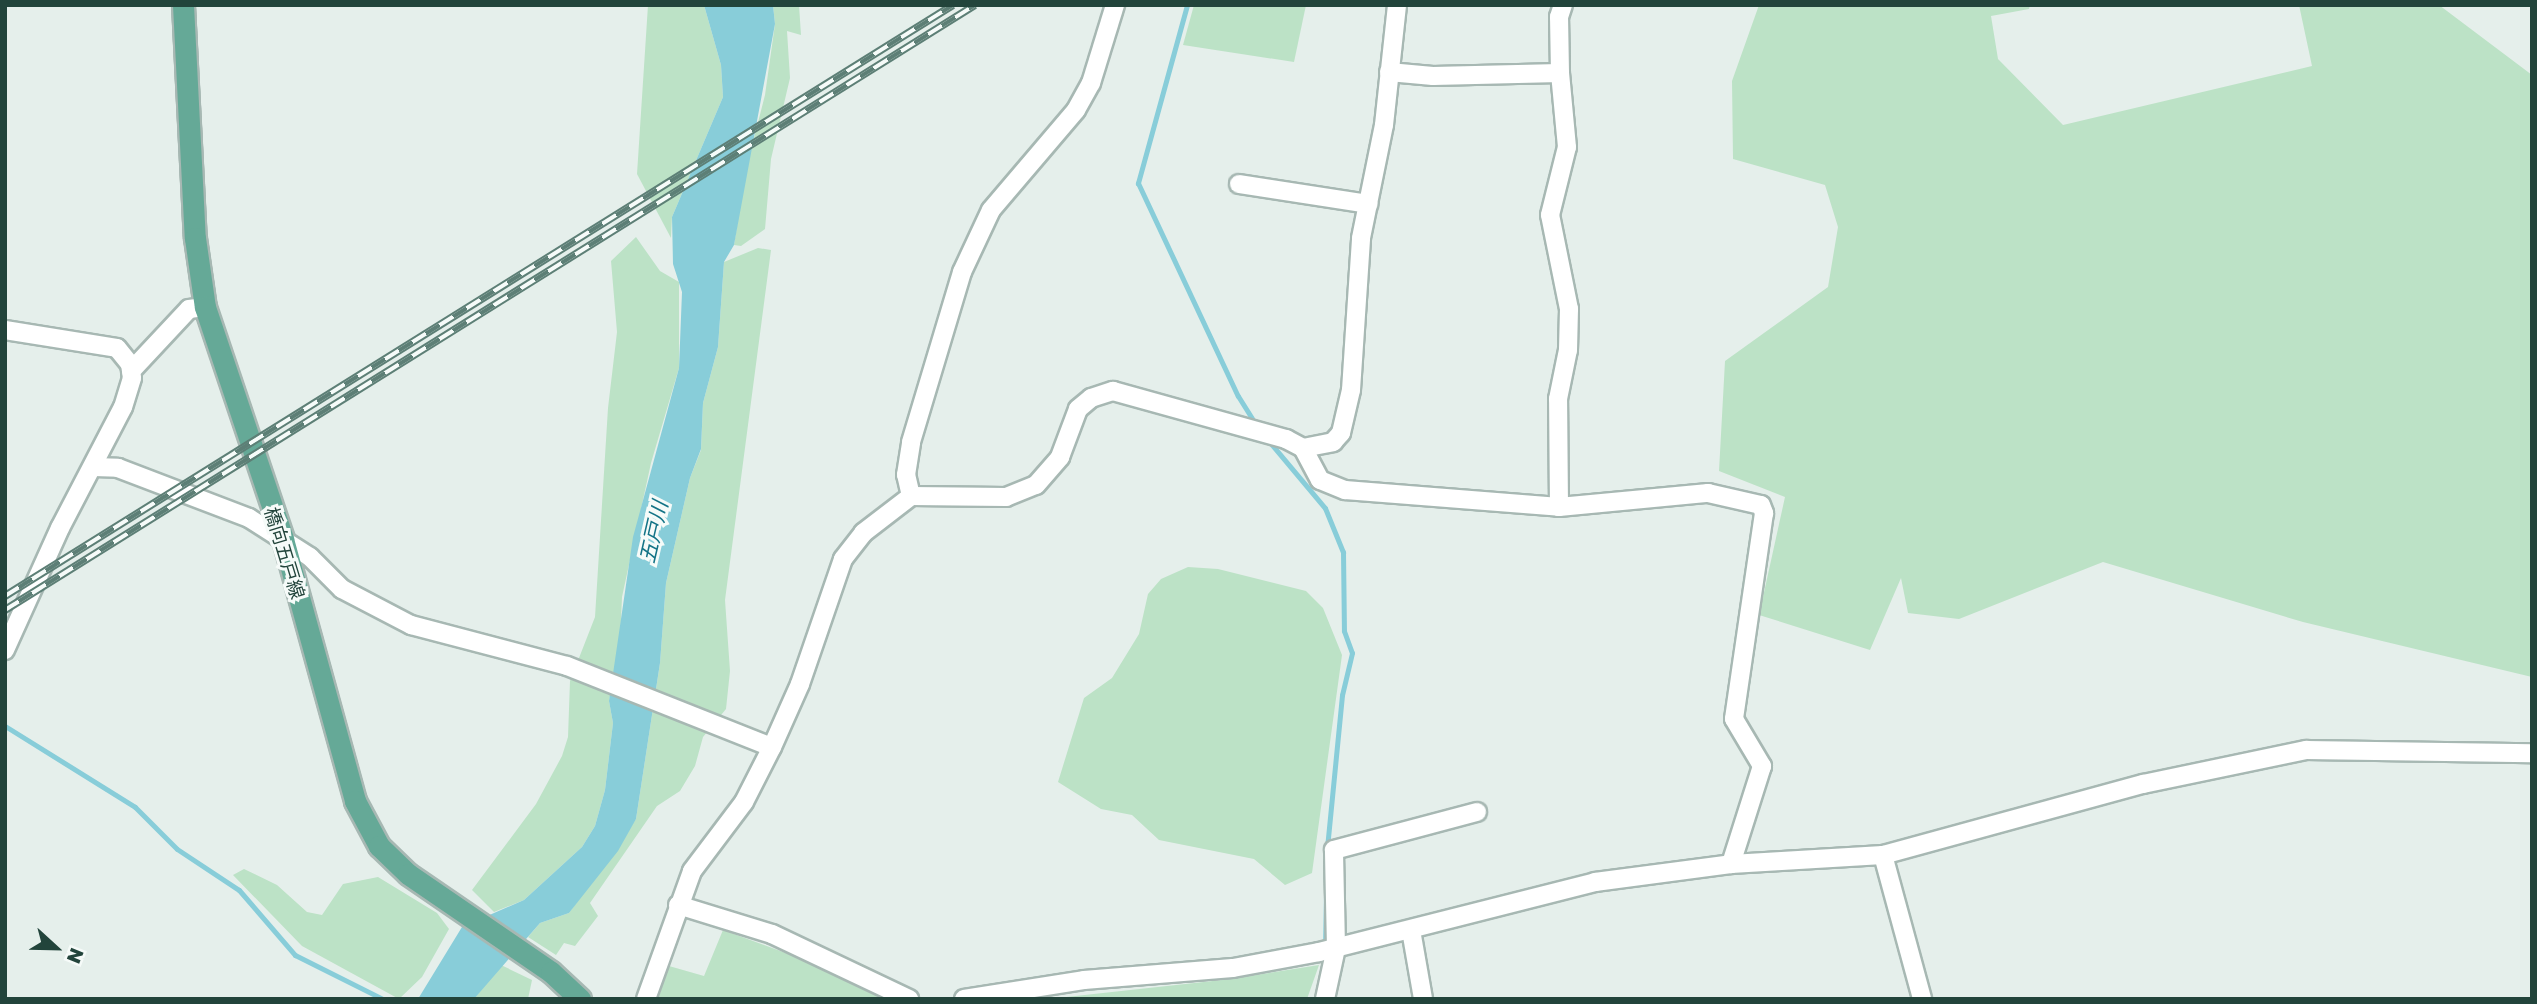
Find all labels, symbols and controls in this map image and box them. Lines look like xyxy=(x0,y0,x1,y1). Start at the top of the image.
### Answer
water label: 五戸川 xyxy=(634,498,672,566)
street label: 橋向五戸線 xyxy=(260,504,310,602)
north arrow xyxy=(21,913,91,983)
text: N xyxy=(63,945,89,967)

